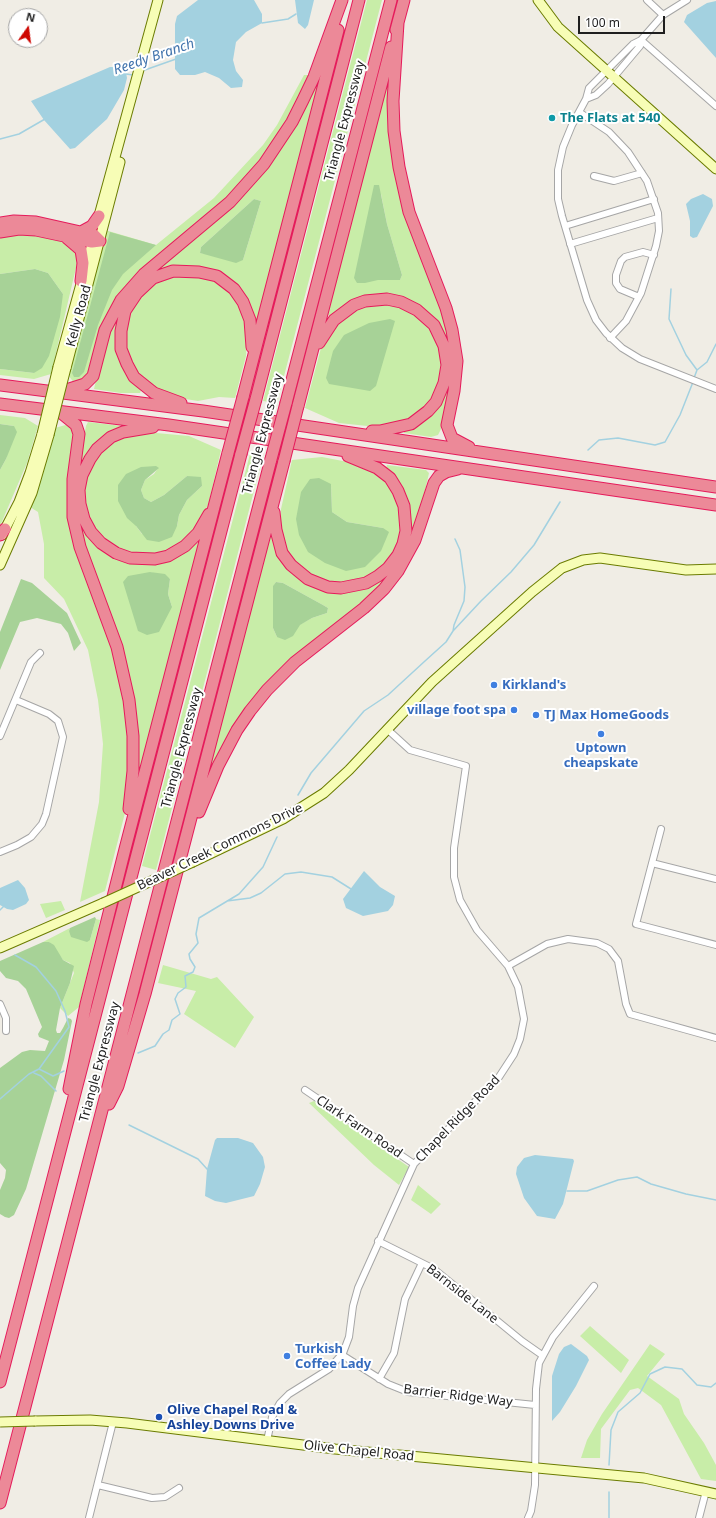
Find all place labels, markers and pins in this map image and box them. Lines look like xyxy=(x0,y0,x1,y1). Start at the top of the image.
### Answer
place label: The Flats at 540 xyxy=(560,110,661,126)
marker: The Flats at 540 xyxy=(547,113,557,123)
place label: Kirkland's xyxy=(502,677,566,693)
marker: Kirkland's xyxy=(489,680,499,690)
place label: village foot spa xyxy=(407,702,506,718)
marker: village foot spa xyxy=(509,705,519,715)
place label: TJ Max HomeGoods xyxy=(544,707,669,723)
marker: TJ Max HomeGoods xyxy=(531,710,541,720)
marker: Uptown cheapskate xyxy=(596,729,606,739)
place label: Uptown cheapskate xyxy=(564,740,638,771)
place label: Turkish Coffee Lady xyxy=(295,1341,371,1372)
marker: Turkish Coffee Lady xyxy=(282,1351,292,1361)
place label: Olive Chapel Road & Ashley Downs Drive xyxy=(167,1402,297,1433)
marker: Olive Chapel Road & Ashley Downs Drive xyxy=(154,1412,164,1422)

